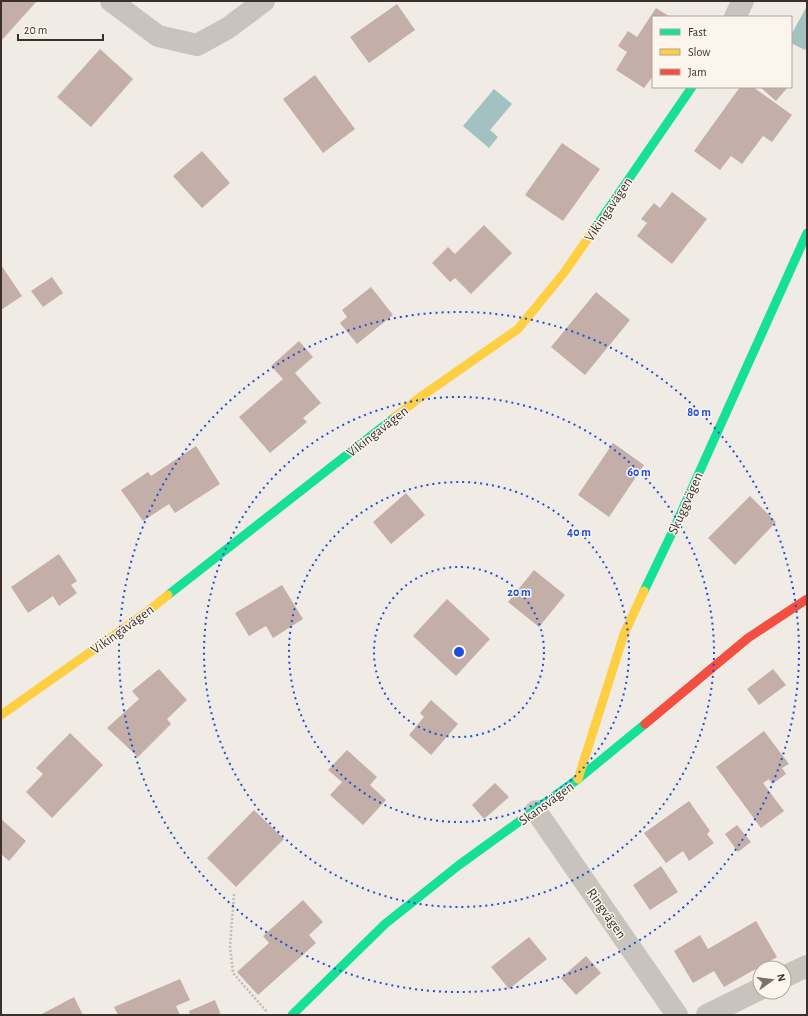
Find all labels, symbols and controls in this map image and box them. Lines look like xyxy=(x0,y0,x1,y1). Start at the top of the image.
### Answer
scale bar xyxy=(18,16,103,42)
legend xyxy=(652,16,792,88)
text: 20 m xyxy=(24,24,47,36)
text: Fast xyxy=(688,26,707,38)
text: Slow xyxy=(688,46,710,58)
text: Jam xyxy=(688,66,707,78)
street label: Vikingavägen xyxy=(582,175,635,244)
street label: Vikingavägen xyxy=(344,404,411,460)
text: 80 m xyxy=(687,406,711,418)
text: 60 m xyxy=(627,466,651,478)
street label: Skuggvägen xyxy=(666,470,706,537)
text: 40 m xyxy=(567,526,591,538)
text: 20 m xyxy=(507,586,531,598)
street label: Vikingavägen xyxy=(89,602,157,657)
centre of rings xyxy=(452,645,466,659)
street label: Skansvägen xyxy=(517,779,577,828)
street label: Ringvägen xyxy=(584,886,629,941)
north arrow xyxy=(752,960,792,1000)
text: N xyxy=(775,973,787,983)

